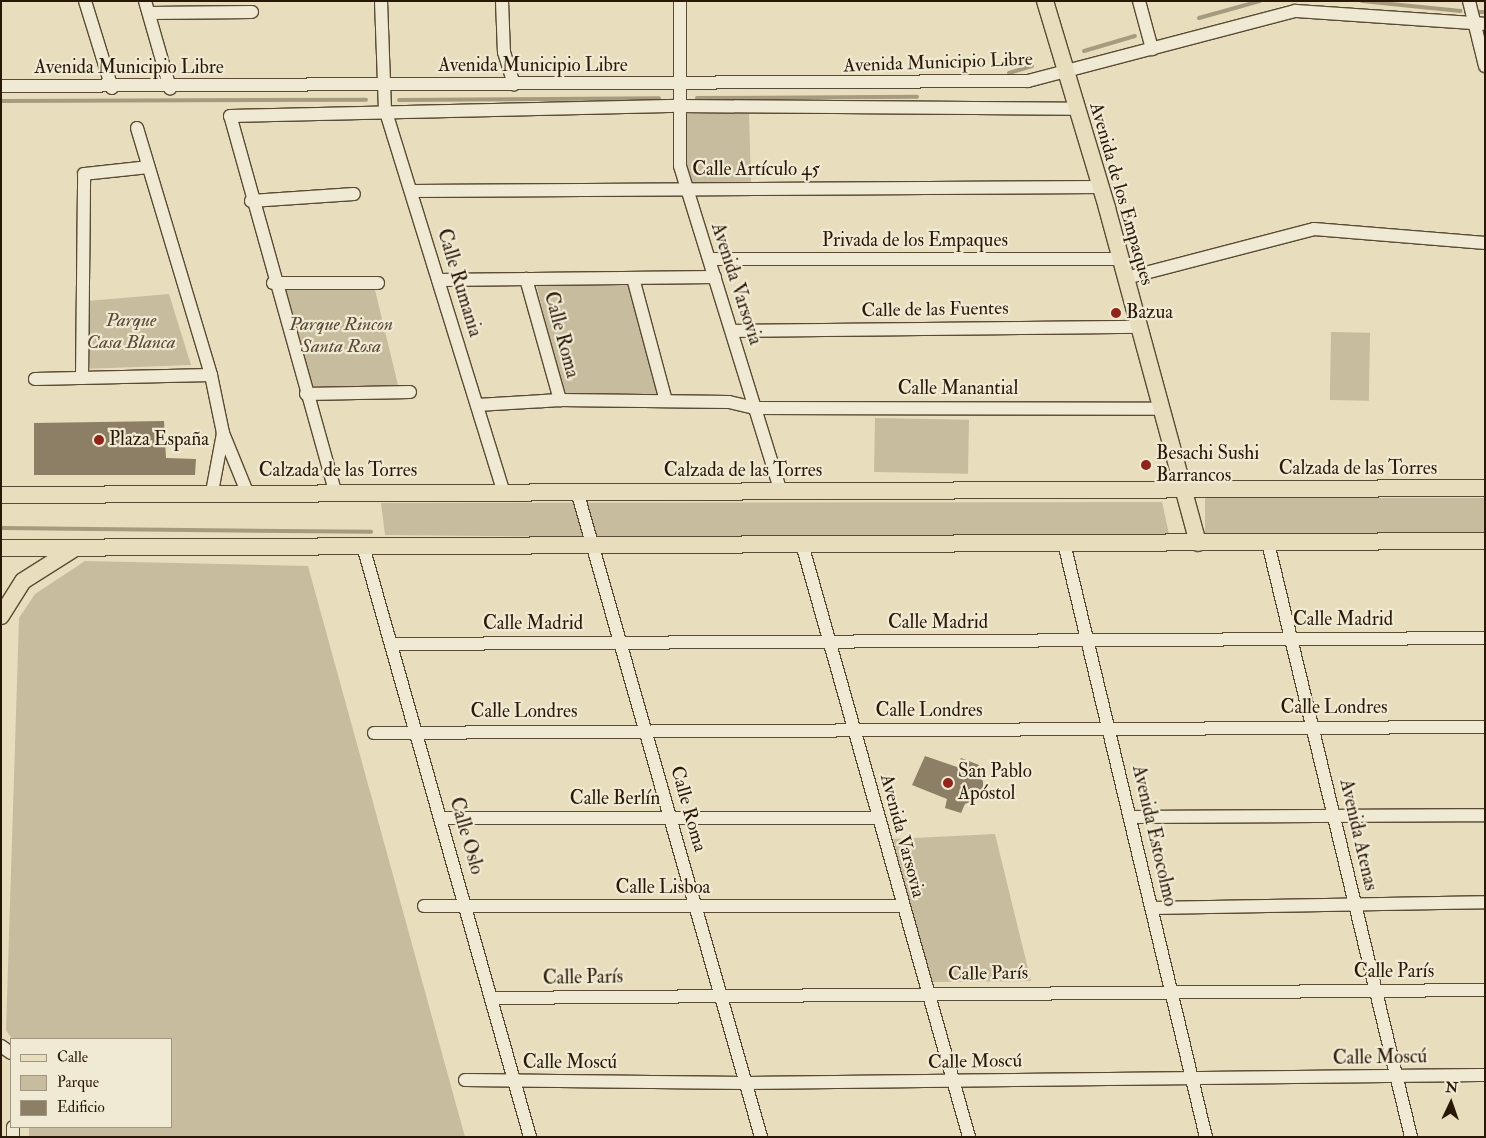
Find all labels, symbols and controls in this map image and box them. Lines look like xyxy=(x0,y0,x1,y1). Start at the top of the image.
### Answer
street label: Avenida Municipio Libre xyxy=(843,48,1033,78)
street label: Avenida Municipio Libre xyxy=(438,55,628,77)
street label: Avenida Municipio Libre xyxy=(34,57,224,79)
street label: Avenida de los Empaques xyxy=(1084,100,1158,288)
street label: Calle Artículo 45 xyxy=(692,159,820,181)
street label: Avenida Varsovia xyxy=(706,220,766,348)
street label: Calle Rumania xyxy=(432,226,486,340)
street label: Privada de los Empaques xyxy=(822,230,1008,252)
street label: Calle Roma xyxy=(539,289,583,381)
street label: Calle de las Fuentes xyxy=(861,297,1009,323)
place label: Bazua xyxy=(1126,302,1173,324)
marker: Bazua xyxy=(1110,307,1122,319)
park label: Parque Casa Blanca xyxy=(86,310,176,354)
park label: Parque Rincon Santa Rosa xyxy=(289,314,393,358)
street label: Calle Manantial xyxy=(898,378,1018,400)
place label: Plaza España xyxy=(109,429,209,451)
marker: Plaza España xyxy=(93,434,105,446)
place label: Besachi Sushi Barrancos xyxy=(1156,443,1259,487)
street label: Calzada de las Torres xyxy=(1279,458,1437,480)
marker: Besachi Sushi Barrancos xyxy=(1140,459,1152,471)
street label: Calzada de las Torres xyxy=(259,460,417,482)
street label: Calzada de las Torres xyxy=(664,460,822,482)
street label: Calle Madrid xyxy=(1293,609,1393,631)
street label: Calle Madrid xyxy=(888,612,988,634)
street label: Calle Madrid xyxy=(483,613,583,635)
street label: Calle Londres xyxy=(1281,697,1387,719)
street label: Calle Londres xyxy=(876,700,982,722)
street label: Calle Londres xyxy=(471,701,577,723)
place label: San Pablo Apóstol xyxy=(958,761,1032,805)
street label: Calle Roma xyxy=(665,763,711,855)
street label: Avenida Estocolmo xyxy=(1127,763,1181,909)
street label: Avenida Varsovia xyxy=(875,772,929,900)
marker: San Pablo Apóstol xyxy=(942,777,954,789)
street label: Avenida Atenas xyxy=(1334,777,1382,893)
street label: Calle Berlín xyxy=(570,788,660,810)
street label: Calle Oslo xyxy=(444,795,488,877)
street label: Calle Lisboa xyxy=(616,877,710,899)
street label: Calle París xyxy=(1354,961,1434,983)
street label: Calle París xyxy=(948,962,1028,986)
street label: Calle París xyxy=(543,966,623,990)
legend xyxy=(10,1038,172,1128)
street label: Calle Moscú xyxy=(1333,1046,1427,1070)
text: Calle xyxy=(57,1048,88,1067)
street label: Calle Moscú xyxy=(928,1050,1022,1074)
street label: Calle Moscú xyxy=(523,1052,617,1074)
text: Parque xyxy=(57,1073,99,1092)
north arrow xyxy=(1426,1078,1476,1128)
text: N xyxy=(1445,1079,1459,1096)
text: Edificio xyxy=(57,1098,105,1117)

